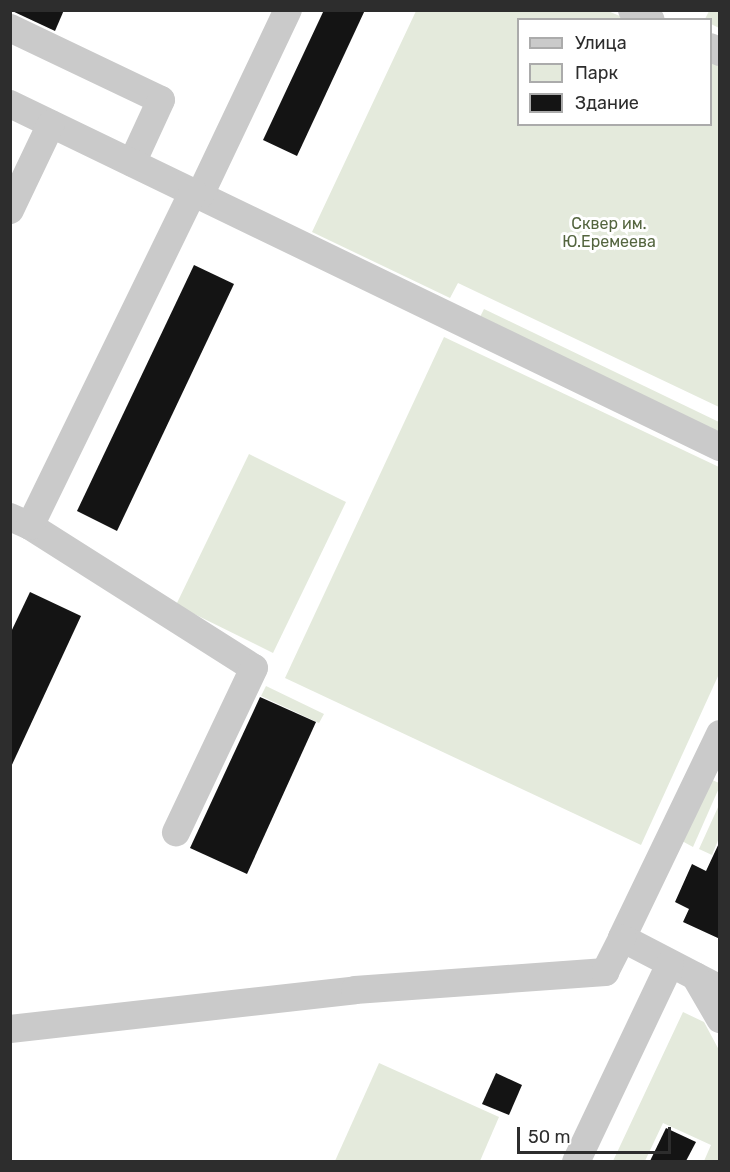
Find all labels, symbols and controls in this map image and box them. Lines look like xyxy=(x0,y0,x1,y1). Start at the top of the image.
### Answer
legend xyxy=(517,18,712,126)
text: Улица xyxy=(575,32,627,54)
text: Парк xyxy=(575,62,618,84)
text: Здание xyxy=(575,92,639,114)
park label: Сквер им. Ю.Еремеева xyxy=(562,214,656,252)
scale bar xyxy=(520,1115,674,1153)
text: 50 m xyxy=(528,1126,571,1148)

